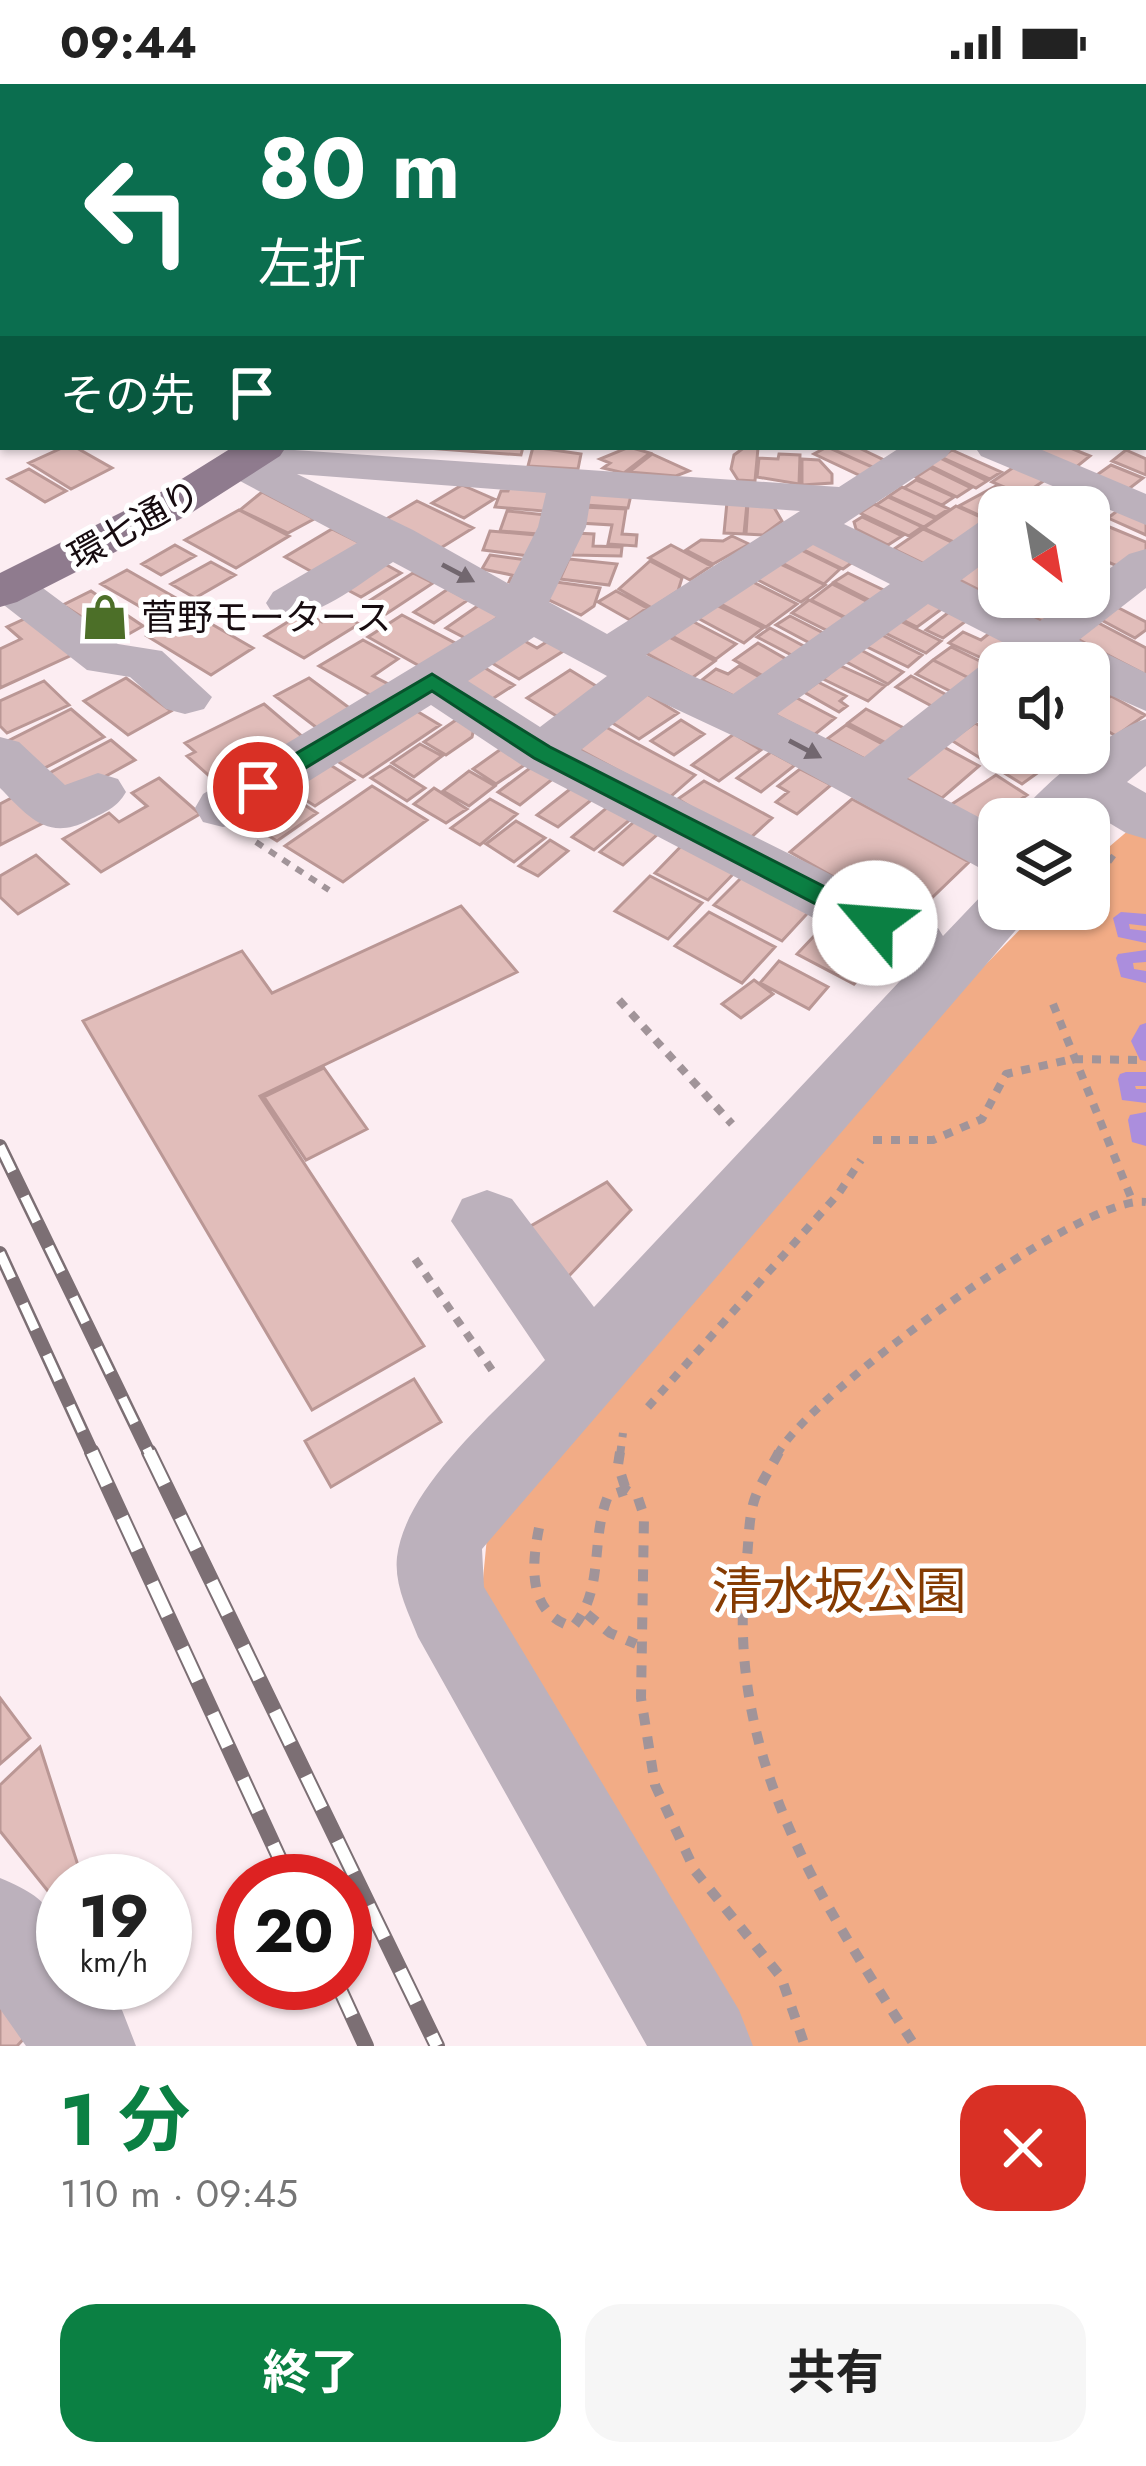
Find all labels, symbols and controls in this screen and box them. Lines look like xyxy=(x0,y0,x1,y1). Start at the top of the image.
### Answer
text: 09:44 xyxy=(60,10,197,75)
text: 80 m xyxy=(258,108,460,230)
icon: left xyxy=(60,132,216,288)
text: 左折 xyxy=(258,225,366,303)
icon: arrive xyxy=(219,360,285,426)
text: その先 xyxy=(60,363,195,428)
street label: 環七通り xyxy=(58,466,210,582)
north arrow xyxy=(978,486,1110,618)
map controls xyxy=(978,486,1110,930)
one-way arrow xyxy=(440,562,475,583)
place label: 菅野モータース xyxy=(141,591,391,643)
shop icon: 菅野モータース xyxy=(80,592,130,642)
button: sound xyxy=(978,642,1110,774)
pin xyxy=(207,736,309,838)
one-way arrow xyxy=(788,738,823,759)
icon: arrive xyxy=(225,754,291,820)
button: layers xyxy=(978,798,1110,930)
position arrow xyxy=(812,860,938,986)
park label: 清水坂公園 xyxy=(711,1554,967,1628)
speed limit sign: 20 xyxy=(216,1854,372,2010)
text: 19 xyxy=(79,1873,149,1960)
text: km/h xyxy=(80,1940,148,1983)
text: 1 分 xyxy=(60,2068,190,2172)
button: close xyxy=(960,2085,1086,2211)
text: 110 m · 09:45 xyxy=(60,2165,298,2222)
button: 終了 xyxy=(60,2304,561,2442)
button: 共有 xyxy=(585,2304,1086,2442)

